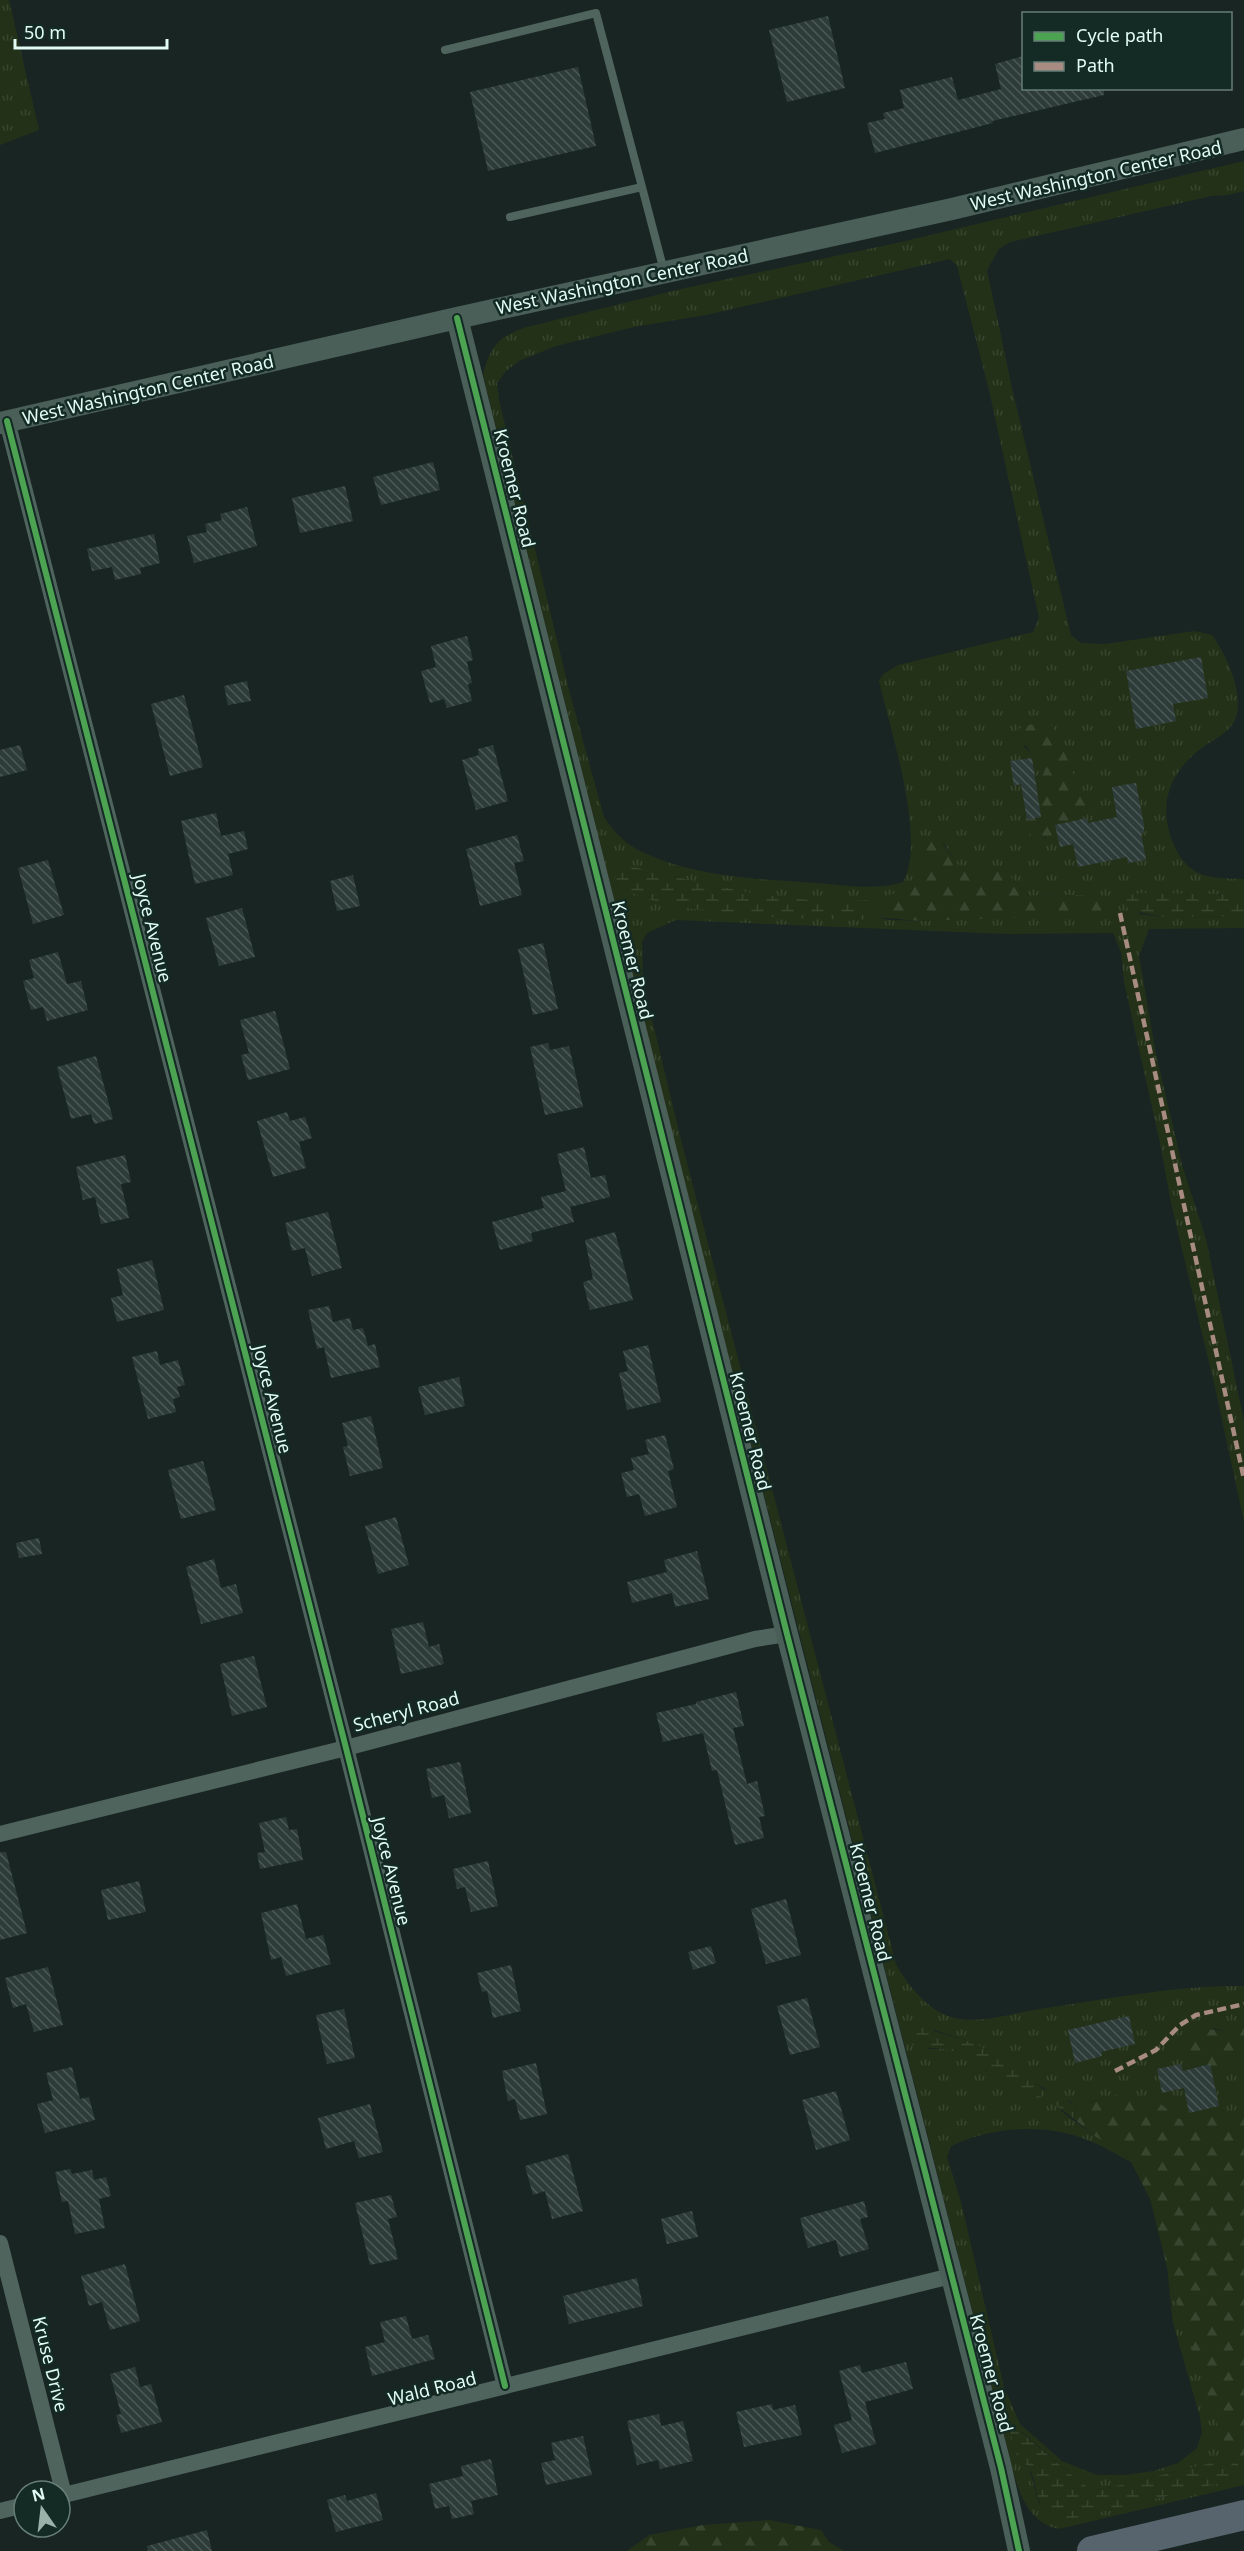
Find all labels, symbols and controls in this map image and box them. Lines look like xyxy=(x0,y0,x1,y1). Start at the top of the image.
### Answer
scale bar xyxy=(15,12,166,50)
legend xyxy=(1022,12,1232,90)
text: 50 m xyxy=(24,20,66,44)
text: Cycle path xyxy=(1076,23,1163,47)
text: Path xyxy=(1076,53,1115,77)
street label: West Washington Center Road xyxy=(968,134,1224,216)
street label: West Washington Center Road xyxy=(494,243,750,319)
street label: West Washington Center Road xyxy=(20,348,276,430)
street label: Kroemer Road xyxy=(489,426,541,550)
street label: Joyce Avenue xyxy=(127,869,178,985)
street label: Kroemer Road xyxy=(607,898,659,1022)
street label: Joyce Avenue xyxy=(247,1340,298,1456)
street label: Kroemer Road xyxy=(725,1369,777,1493)
street label: Scheryl Road xyxy=(350,1685,462,1737)
street label: Joyce Avenue xyxy=(366,1812,417,1928)
street label: Kroemer Road xyxy=(845,1840,897,1964)
street label: Kroemer Road xyxy=(965,2311,1019,2435)
street label: Kruse Drive xyxy=(28,2314,74,2414)
street label: Wald Road xyxy=(385,2365,479,2411)
north arrow xyxy=(12,2479,72,2539)
text: N xyxy=(29,2482,47,2507)

